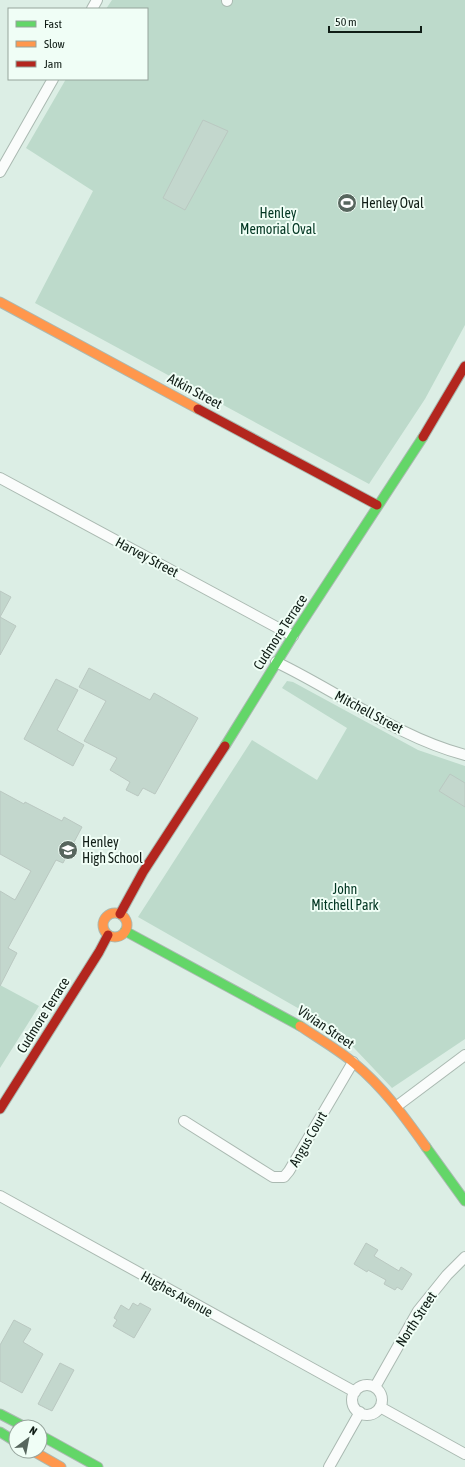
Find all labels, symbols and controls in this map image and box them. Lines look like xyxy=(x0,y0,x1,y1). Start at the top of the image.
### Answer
legend xyxy=(8,8,148,80)
scale bar xyxy=(329,8,421,34)
text: 50 m xyxy=(335,15,357,29)
text: Fast xyxy=(44,17,62,31)
text: Slow xyxy=(44,37,65,51)
text: Jam xyxy=(44,57,62,71)
sports icon: Henley Oval xyxy=(336,192,358,214)
place label: Henley Oval xyxy=(361,195,424,211)
park label: Henley Memorial Oval xyxy=(240,205,316,237)
street label: Atkin Street xyxy=(165,370,225,412)
street label: Harvey Street xyxy=(113,534,181,580)
street label: Cudmore Terrace xyxy=(250,591,310,673)
street label: Mitchell Street xyxy=(332,687,406,737)
place label: Henley High School xyxy=(82,834,143,866)
school or university icon: Henley High School xyxy=(57,839,79,861)
park label: John Mitchell Park xyxy=(311,881,379,913)
street label: Cudmore Terrace xyxy=(13,974,73,1056)
street label: Vivian Street xyxy=(295,1002,357,1052)
street label: Angus Court xyxy=(286,1109,330,1169)
street label: Hughes Avenue xyxy=(138,1268,216,1320)
street label: North Street xyxy=(392,1289,440,1349)
north arrow xyxy=(8,1419,48,1459)
text: N xyxy=(27,1424,39,1437)

